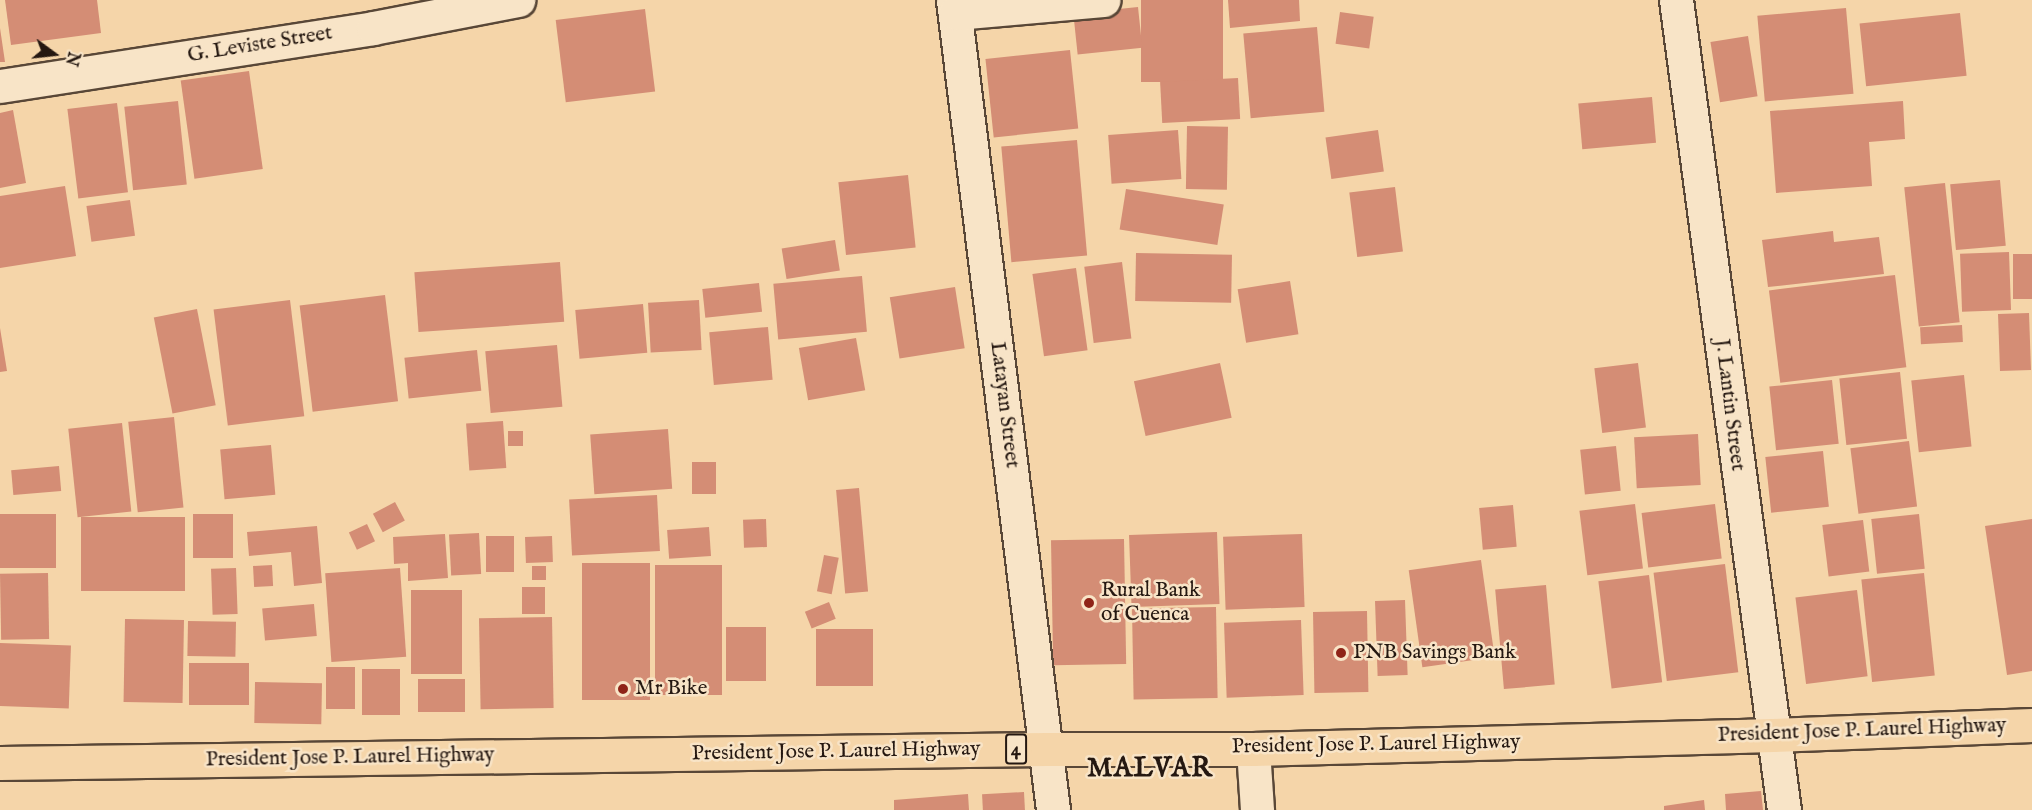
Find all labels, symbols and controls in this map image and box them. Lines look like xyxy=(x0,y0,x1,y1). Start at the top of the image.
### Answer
street label: G. Leviste Street xyxy=(186,21,334,69)
north arrow xyxy=(24,24,84,84)
text: N xyxy=(60,49,83,68)
street label: J. Lantin Street xyxy=(1708,338,1750,472)
street label: Latayan Street xyxy=(984,340,1024,470)
place label: Rural Bank of Cuenca xyxy=(1101,578,1200,628)
marker: Rural Bank of Cuenca xyxy=(1082,596,1096,610)
place label: PNB Savings Bank xyxy=(1353,640,1516,666)
marker: PNB Savings Bank xyxy=(1334,646,1348,660)
place label: Mr Bike xyxy=(635,676,707,702)
marker: Mr Bike xyxy=(616,682,630,696)
street label: President Jose P. Laurel Highway xyxy=(1717,713,2007,749)
street label: President Jose P. Laurel Highway xyxy=(1231,730,1521,760)
road number: 4 xyxy=(1004,732,1028,766)
street label: President Jose P. Laurel Highway xyxy=(691,737,981,767)
street label: President Jose P. Laurel Highway xyxy=(205,743,495,773)
district label: MALVAR xyxy=(1087,754,1213,786)

